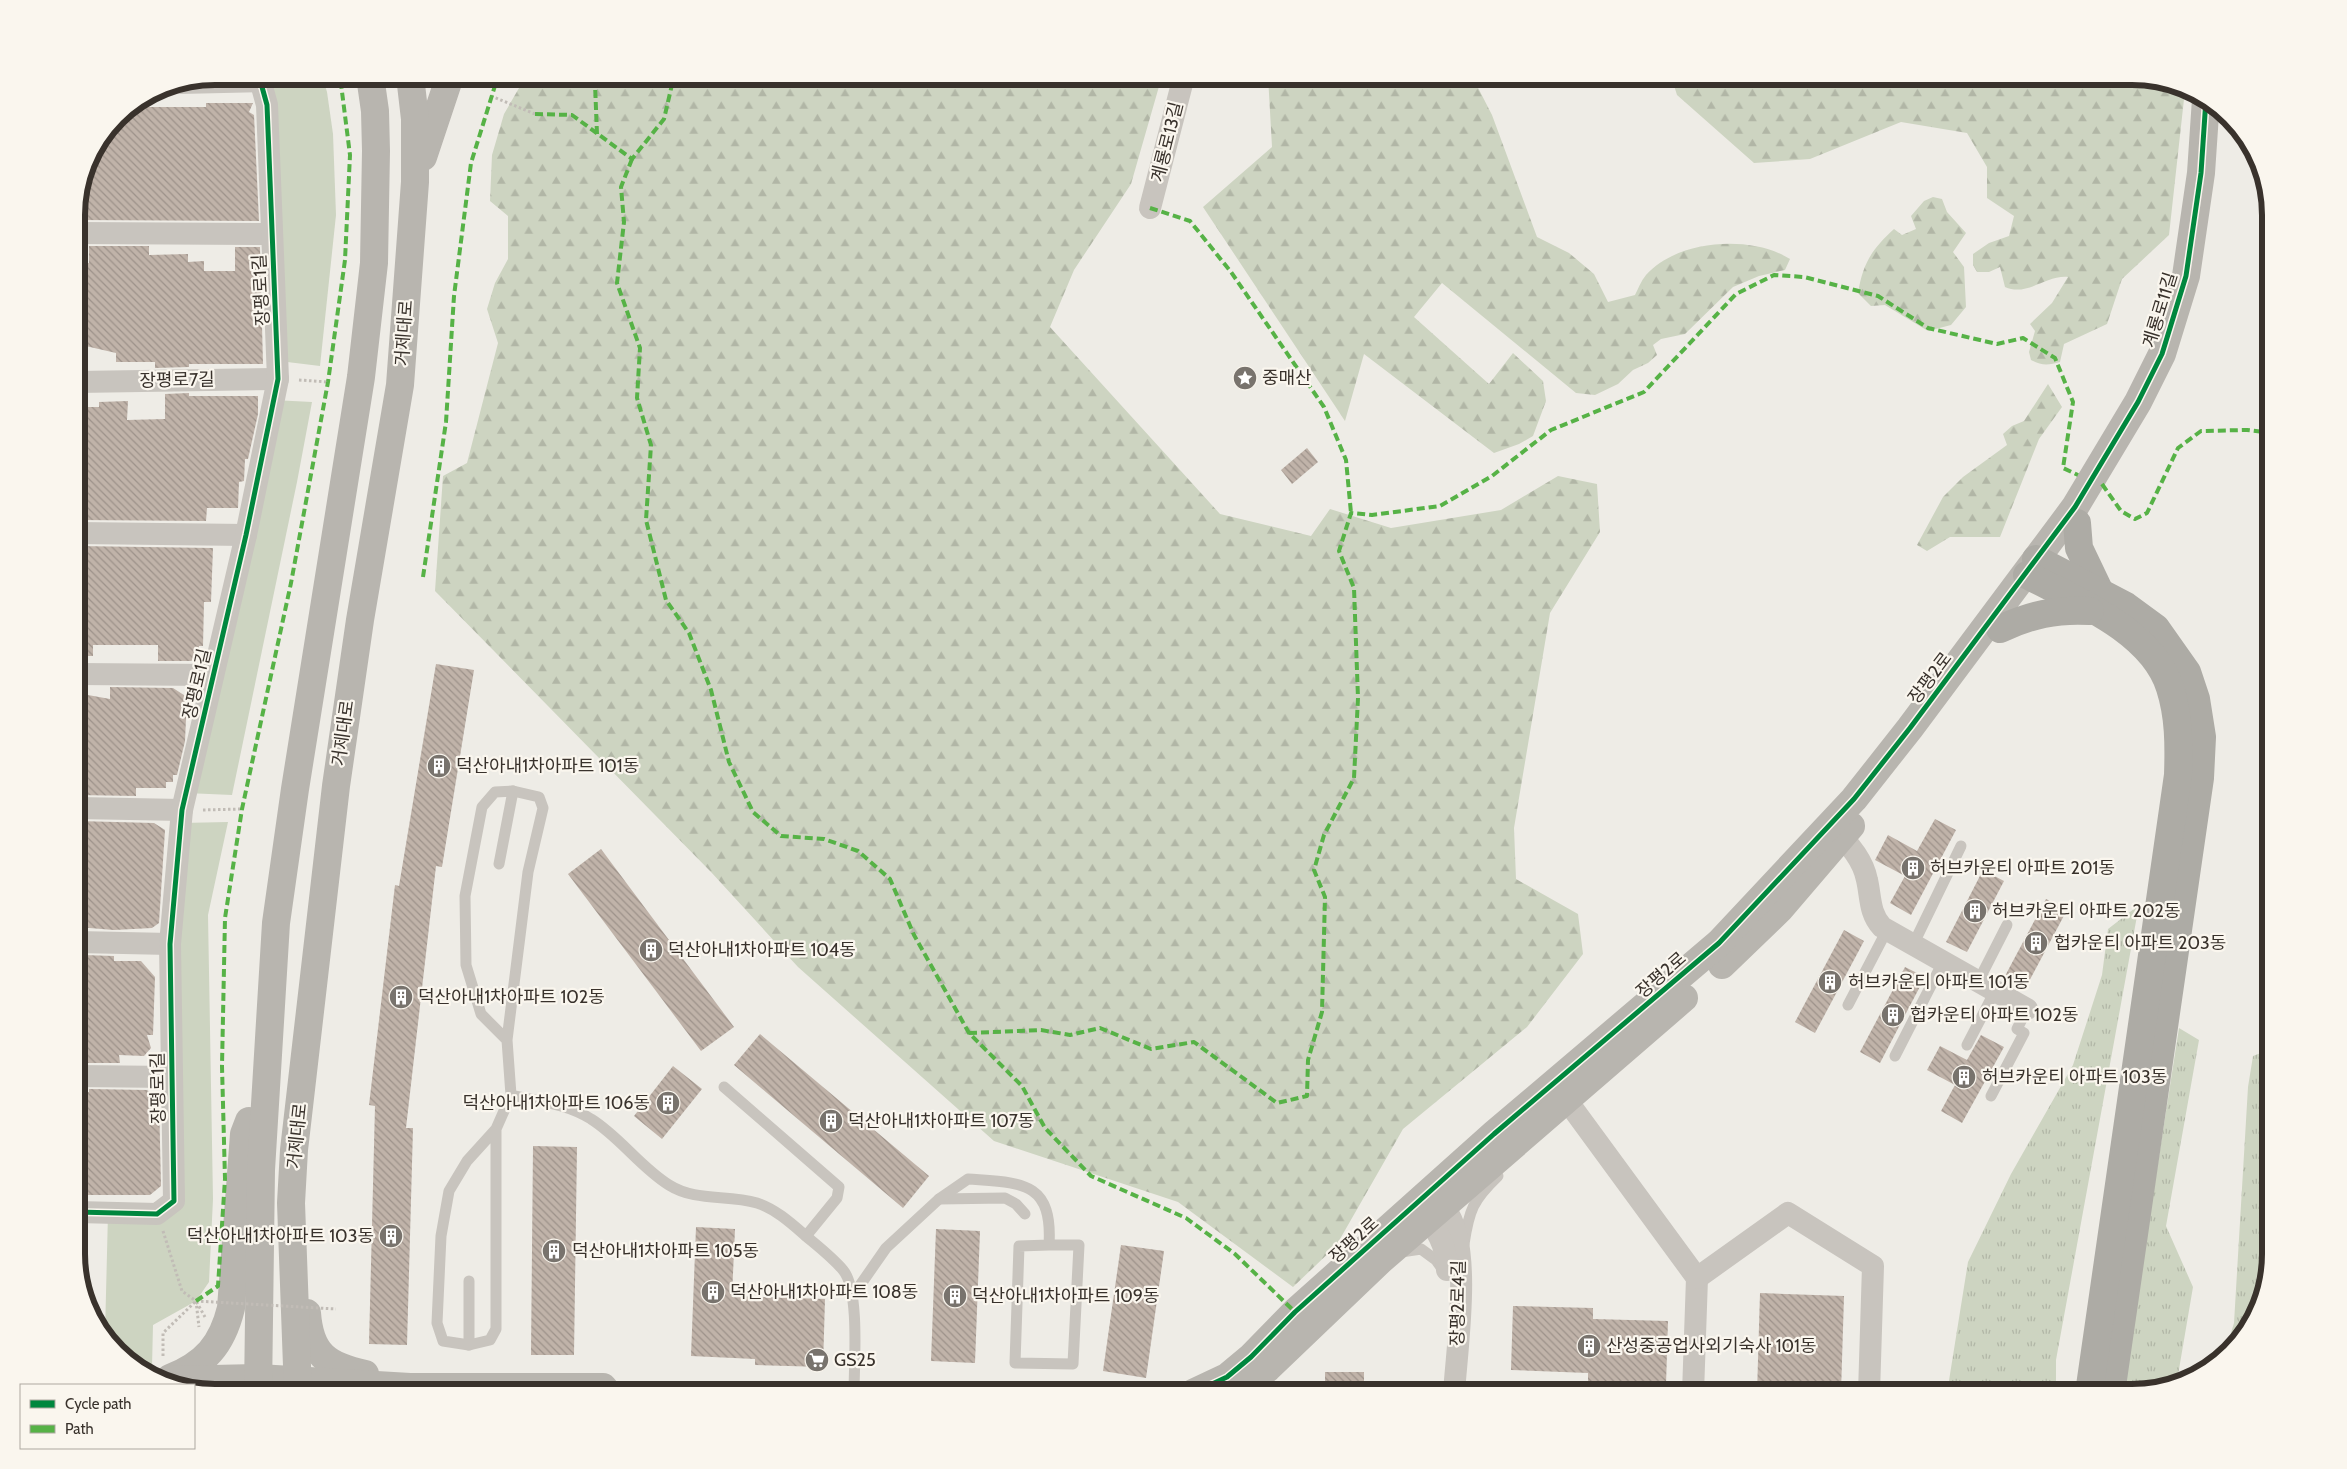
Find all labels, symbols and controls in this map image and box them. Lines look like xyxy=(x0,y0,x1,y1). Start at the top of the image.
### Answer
street label: 계룡로13길 xyxy=(1146,100,1188,184)
street label: 장평로1길 xyxy=(248,253,274,327)
street label: 계룡로11길 xyxy=(2138,269,2182,351)
street label: 거제대로 xyxy=(391,299,417,367)
place icon: 중매산 xyxy=(1232,365,1258,391)
place label: 중매산 xyxy=(1262,367,1312,389)
street label: 장평로7길 xyxy=(139,368,215,392)
street label: 장평로1길 xyxy=(178,646,216,722)
street label: 장평2로 xyxy=(1903,648,1957,708)
street label: 거제대로 xyxy=(327,699,359,767)
building icon: 덕산아내1차아파트 101동 xyxy=(426,753,452,779)
place label: 덕산아내1차아파트 101동 xyxy=(456,755,639,777)
building icon: 허브카운티 아파트 201동 xyxy=(1900,855,1926,881)
place label: 허브카운티 아파트 201동 xyxy=(1930,857,2115,879)
building icon: 허브카운티 아파트 202동 xyxy=(1962,898,1988,924)
place label: 허브카운티 아파트 202동 xyxy=(1992,900,2181,922)
building icon: 헙카운티 아파트 203동 xyxy=(2023,930,2049,956)
place label: 헙카운티 아파트 203동 xyxy=(2054,932,2226,954)
building icon: 덕산아내1차아파트 104동 xyxy=(638,937,664,963)
place label: 덕산아내1차아파트 104동 xyxy=(668,939,856,961)
street label: 장평2로 xyxy=(1631,947,1691,1003)
building icon: 허브카운티 아파트 101동 xyxy=(1817,969,1843,995)
place label: 허브카운티 아파트 101동 xyxy=(1848,971,2029,993)
building icon: 덕산아내1차아파트 102동 xyxy=(388,984,414,1010)
place label: 덕산아내1차아파트 102동 xyxy=(418,986,605,1008)
building icon: 헙카운티 아파트 102동 xyxy=(1880,1002,1906,1028)
place label: 헙카운티 아파트 102동 xyxy=(1910,1004,2078,1026)
street label: 장평로1길 xyxy=(146,1052,170,1124)
building icon: 허브카운티 아파트 103동 xyxy=(1951,1064,1977,1090)
place label: 허브카운티 아파트 103동 xyxy=(1982,1066,2167,1088)
building icon: 덕산아내1차아파트 106동 xyxy=(655,1090,681,1116)
place label: 덕산아내1차아파트 106동 xyxy=(462,1092,650,1114)
street label: 거제대로 xyxy=(283,1102,311,1170)
building icon: 덕산아내1차아파트 107동 xyxy=(818,1108,844,1134)
place label: 덕산아내1차아파트 107동 xyxy=(848,1110,1034,1132)
street label: 장평2로 xyxy=(1325,1212,1383,1268)
building icon: 덕산아내1차아파트 103동 xyxy=(378,1223,404,1249)
place label: 덕산아내1차아파트 103동 xyxy=(187,1225,374,1247)
building icon: 덕산아내1차아파트 105동 xyxy=(541,1238,567,1264)
place label: 덕산아내1차아파트 105동 xyxy=(572,1240,759,1262)
street label: 장평2로4길 xyxy=(1446,1260,1470,1346)
building icon: 덕산아내1차아파트 108동 xyxy=(700,1279,726,1305)
place label: 덕산아내1차아파트 108동 xyxy=(730,1281,918,1303)
building icon: 덕산아내1차아파트 109동 xyxy=(942,1283,968,1309)
place label: 덕산아내1차아파트 109동 xyxy=(972,1285,1160,1307)
building icon: 산성중공업사외기숙사 101동 xyxy=(1576,1333,1602,1359)
place label: 산성중공업사외기숙사 101동 xyxy=(1606,1335,1817,1357)
supermarket icon: GS25 xyxy=(804,1347,830,1373)
place label: GS25 xyxy=(834,1349,876,1371)
legend xyxy=(20,1384,195,1449)
text: Cycle path xyxy=(65,1395,131,1413)
text: Path xyxy=(65,1420,94,1438)

